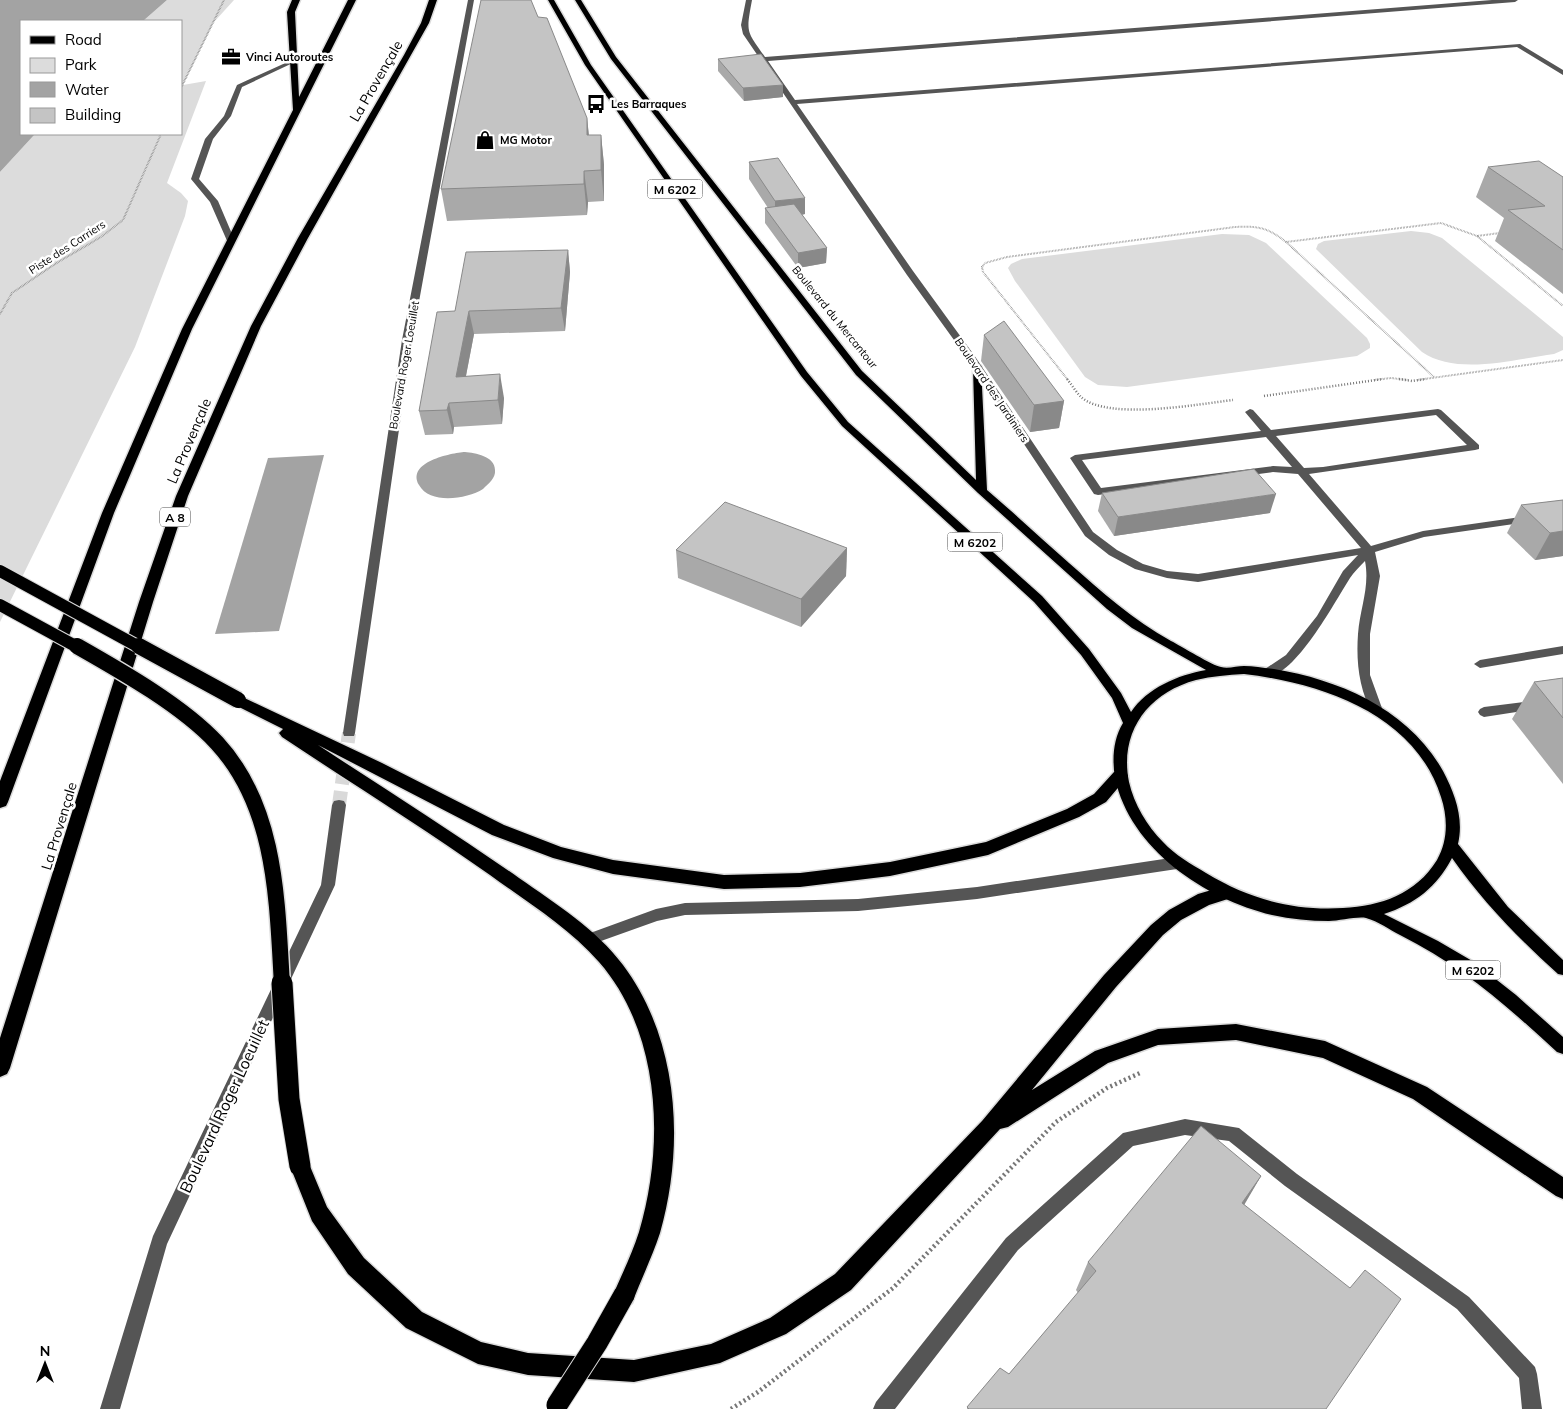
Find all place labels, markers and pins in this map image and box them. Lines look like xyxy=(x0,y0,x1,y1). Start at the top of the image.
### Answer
office icon: Vinci Autoroutes xyxy=(220,46,242,68)
place label: Vinci Autoroutes xyxy=(245,50,334,64)
bus stop icon: Les Barraques xyxy=(585,93,607,115)
place label: Les Barraques xyxy=(611,97,687,111)
shop icon: MG Motor xyxy=(474,129,496,151)
place label: MG Motor xyxy=(500,133,552,147)

